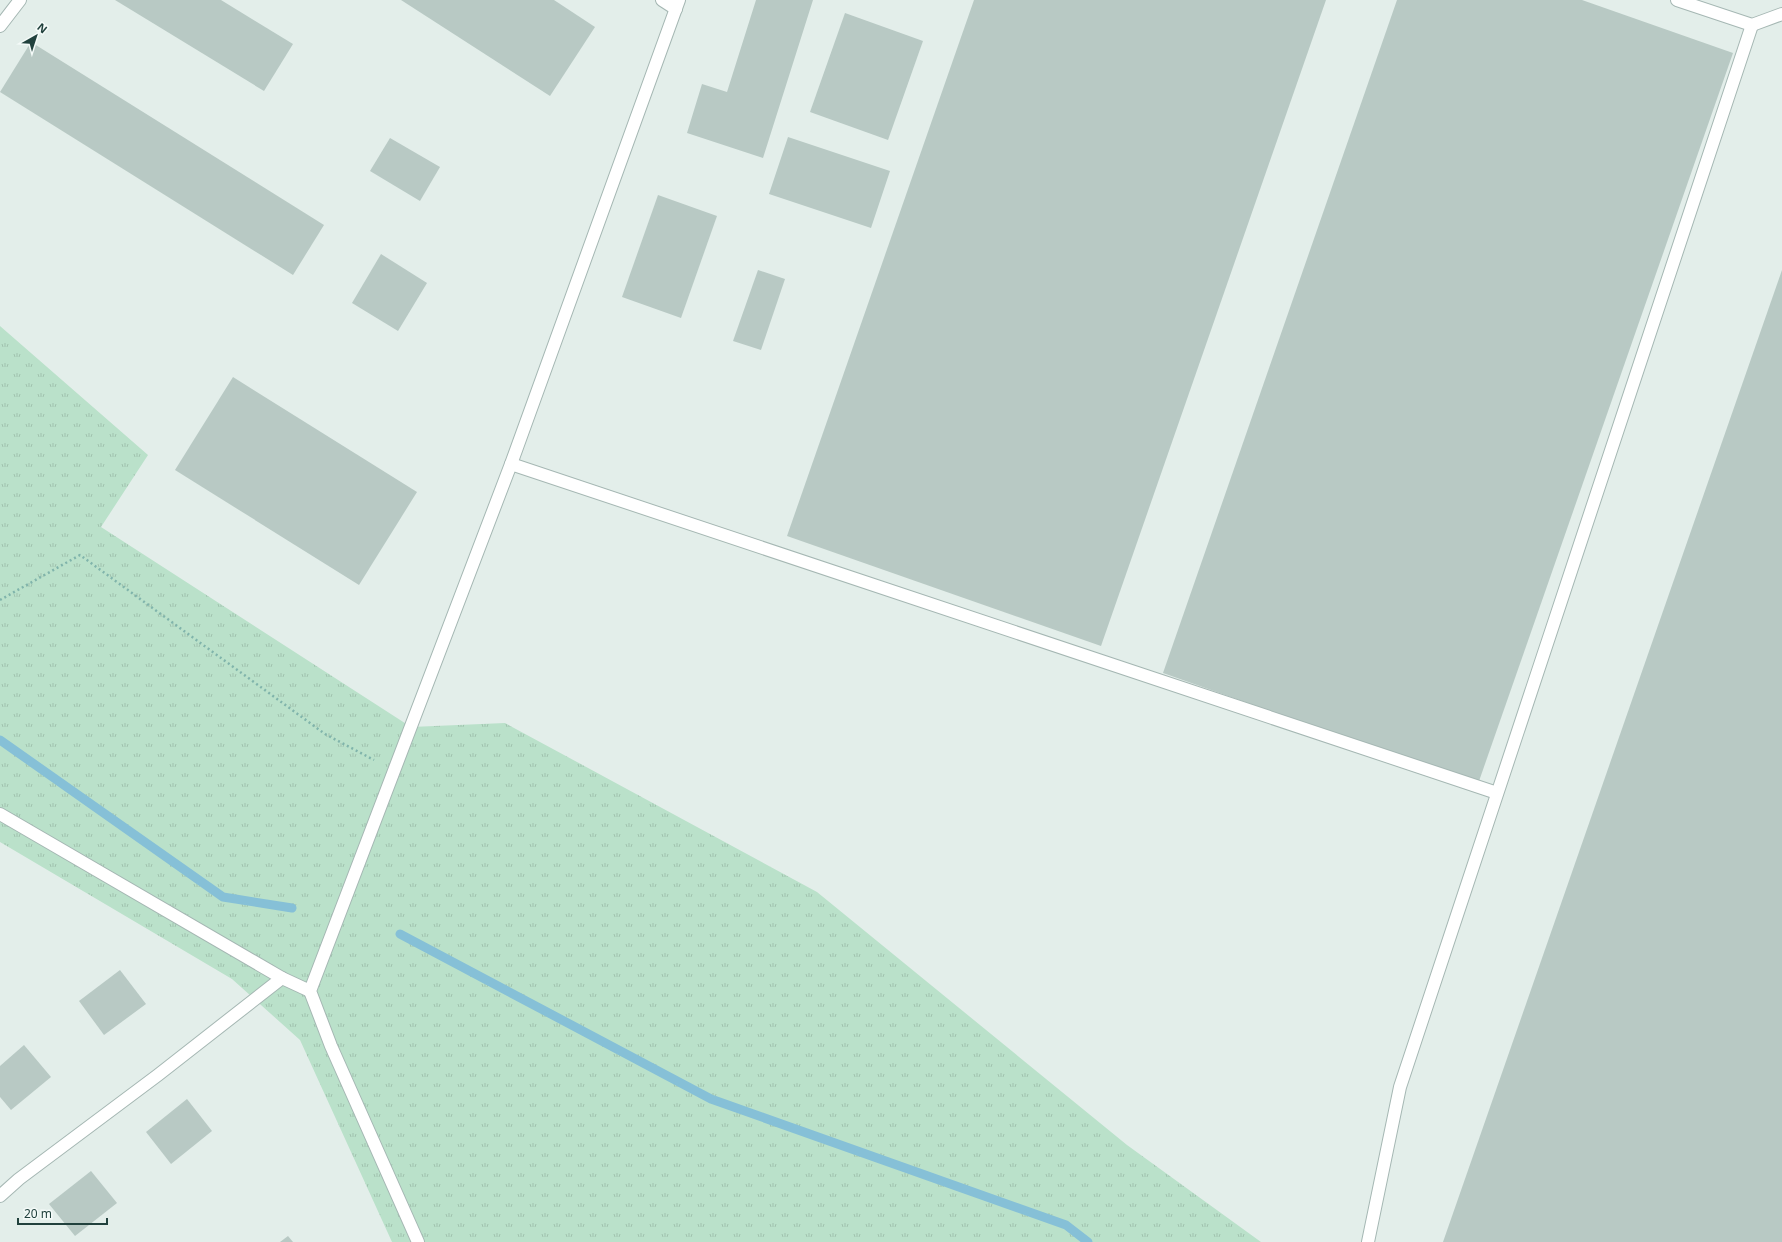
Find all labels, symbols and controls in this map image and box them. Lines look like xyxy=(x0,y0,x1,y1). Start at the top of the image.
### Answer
north arrow xyxy=(16,16,56,56)
text: N xyxy=(34,19,51,36)
scale bar xyxy=(18,1200,107,1226)
text: 20 m xyxy=(24,1205,52,1222)

